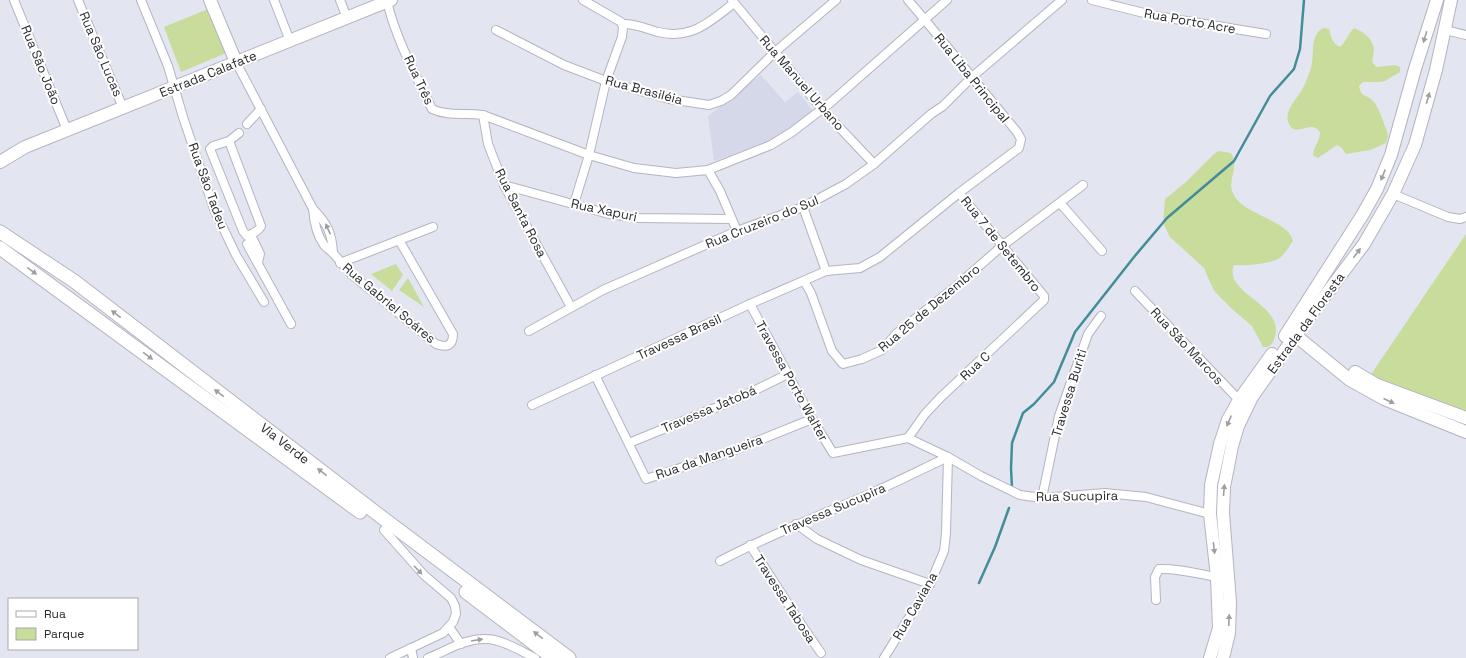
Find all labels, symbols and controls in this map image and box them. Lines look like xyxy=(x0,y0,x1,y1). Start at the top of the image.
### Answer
street label: Rua Porto Acre xyxy=(1143,5,1237,37)
street label: Rua São Lucas xyxy=(75,9,127,99)
street label: Rua São João xyxy=(17,23,65,107)
street label: Rua Liba Principal xyxy=(931,30,1013,126)
street label: Rua Manuel Urbano xyxy=(756,32,848,134)
one-way arrow xyxy=(1422,32,1428,44)
street label: Estrada Calafate xyxy=(157,47,259,101)
street label: Rua Três xyxy=(400,53,438,108)
street label: Rua Brasiléia xyxy=(604,72,685,109)
one-way arrow xyxy=(1425,92,1431,104)
street label: Rua São Tadeu xyxy=(184,140,232,232)
street label: Rua Santa Rosa xyxy=(491,166,551,261)
one-way arrow xyxy=(1379,169,1385,181)
street label: Rua Cruzeiro do Sul xyxy=(703,192,821,252)
street label: Rua 7 de Setembro xyxy=(957,193,1045,295)
street label: Rua Xapuri xyxy=(569,195,639,225)
one-way arrow xyxy=(325,223,331,235)
one-way arrow xyxy=(1352,248,1361,259)
street label: Rua Gabriel Soáres xyxy=(339,259,439,347)
street label: Rua 25 de Dezembro xyxy=(875,260,983,356)
one-way arrow xyxy=(26,266,37,275)
street label: Estrada da Floresta xyxy=(1264,269,1349,377)
street label: Rua São Marcos xyxy=(1147,304,1227,388)
one-way arrow xyxy=(111,309,122,318)
street label: Travessa Brasil xyxy=(634,310,724,364)
street label: Travessa Porto Walter xyxy=(752,318,832,444)
street label: Travessa Buriti xyxy=(1048,347,1090,439)
street label: Rua C xyxy=(956,348,994,384)
one-way arrow xyxy=(142,351,153,360)
street label: Travessa Jatobá xyxy=(659,381,759,437)
one-way arrow xyxy=(214,389,225,397)
one-way arrow xyxy=(1384,398,1395,404)
one-way arrow xyxy=(1225,416,1231,428)
street label: Via Verde xyxy=(257,419,313,467)
street label: Rua da Mangueira xyxy=(653,431,765,483)
one-way arrow xyxy=(317,468,328,476)
street label: Travessa Sucupira xyxy=(778,479,889,539)
one-way arrow xyxy=(1221,484,1227,496)
street label: Rua Sucupira xyxy=(1036,487,1119,505)
one-way arrow xyxy=(1211,542,1217,554)
street label: Travessa Tabosa xyxy=(750,552,820,647)
one-way arrow xyxy=(414,565,423,575)
street label: Rua Caviana xyxy=(889,569,942,643)
legend xyxy=(8,598,138,650)
text: Rua xyxy=(44,606,66,622)
one-way arrow xyxy=(1226,613,1232,626)
text: Parque xyxy=(44,626,84,642)
one-way arrow xyxy=(532,630,543,639)
one-way arrow xyxy=(471,637,483,643)

